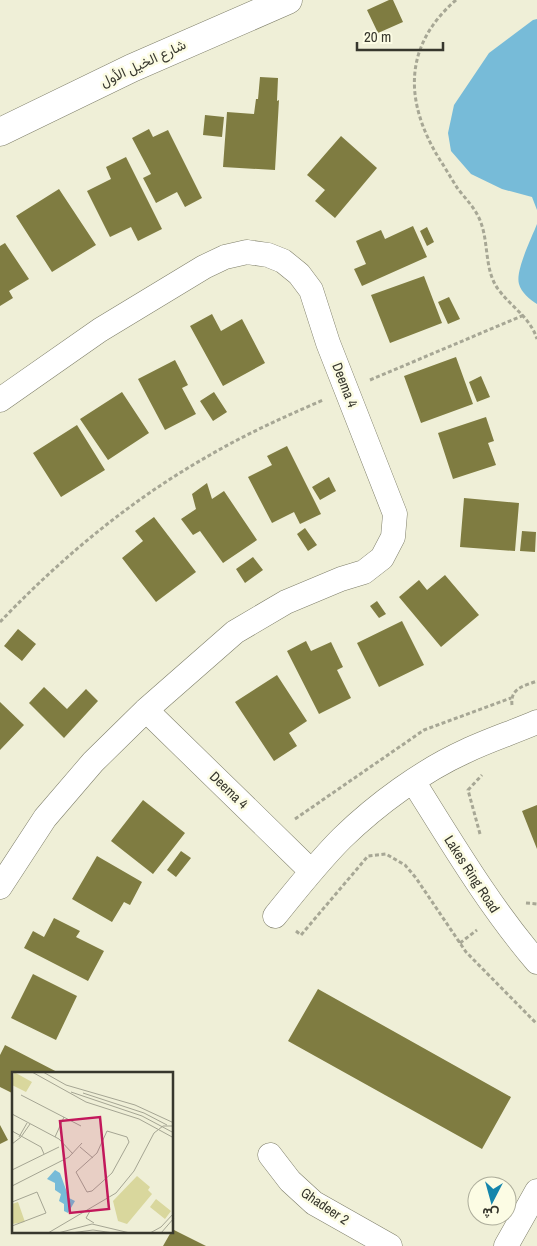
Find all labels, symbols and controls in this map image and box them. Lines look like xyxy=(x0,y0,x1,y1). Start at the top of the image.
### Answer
scale bar xyxy=(357,20,443,52)
text: 20 m xyxy=(364,26,391,47)
street label: شارع الخيل الأول xyxy=(97,35,190,93)
street label: Deema 4 xyxy=(328,360,362,411)
street label: Deema 4 xyxy=(206,767,252,813)
street label: Lakes Ring Road xyxy=(440,832,504,916)
inset map xyxy=(12,1072,174,1234)
north arrow xyxy=(467,1176,517,1226)
street label: Ghadeer 2 xyxy=(297,1183,353,1229)
text: ش xyxy=(481,1204,500,1224)

